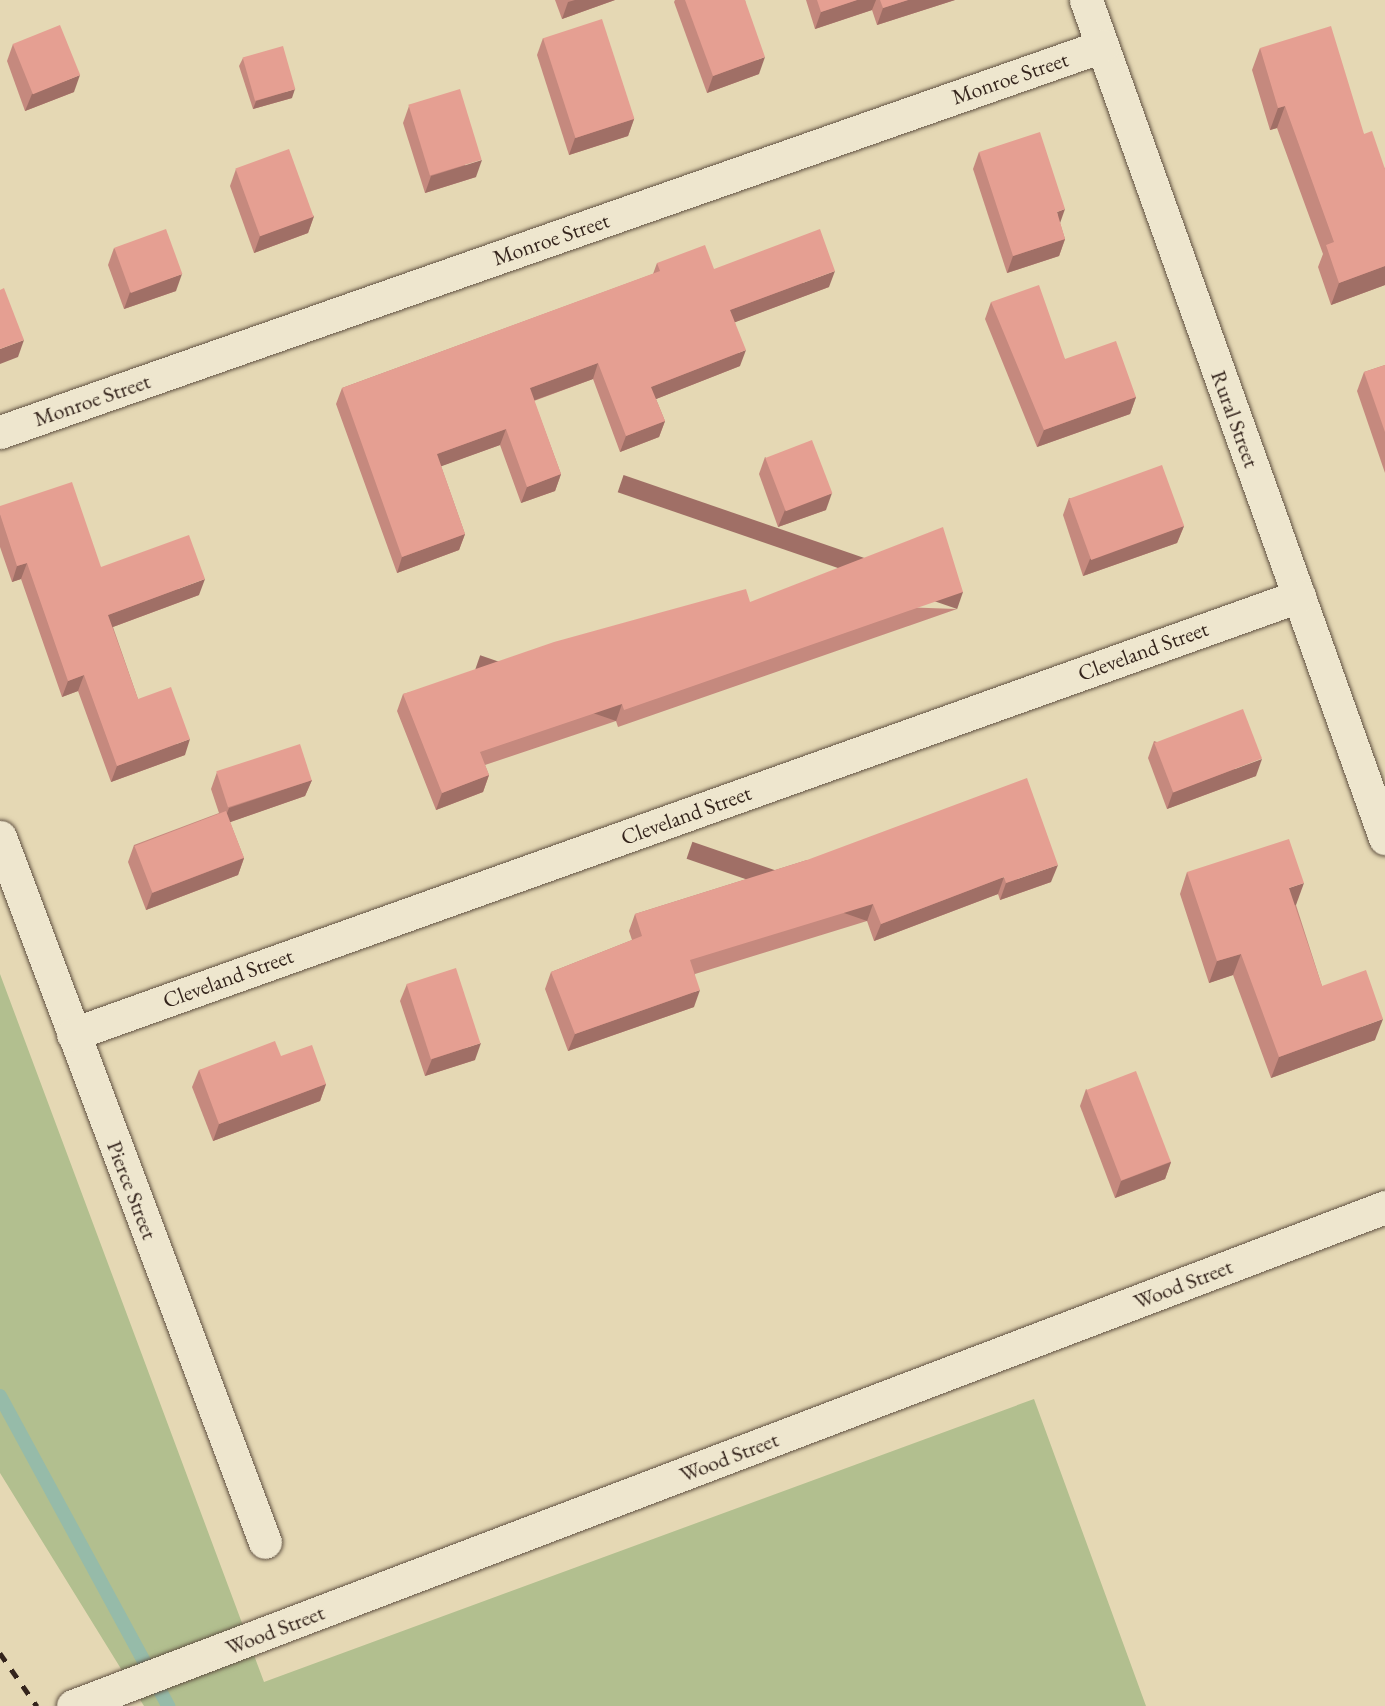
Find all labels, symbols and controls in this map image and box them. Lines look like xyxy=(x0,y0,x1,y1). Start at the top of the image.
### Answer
street label: Monroe Street xyxy=(948,46,1072,110)
street label: Monroe Street xyxy=(489,207,613,271)
street label: Rural Street xyxy=(1205,367,1265,471)
street label: Monroe Street xyxy=(30,368,154,432)
street label: Cleveland Street xyxy=(1074,615,1212,687)
street label: Cleveland Street xyxy=(617,779,755,851)
street label: Cleveland Street xyxy=(159,942,297,1014)
street label: Pierce Street xyxy=(101,1137,163,1243)
street label: Wood Street xyxy=(1130,1253,1236,1315)
street label: Wood Street xyxy=(676,1426,782,1488)
street label: Wood Street xyxy=(222,1599,328,1661)

